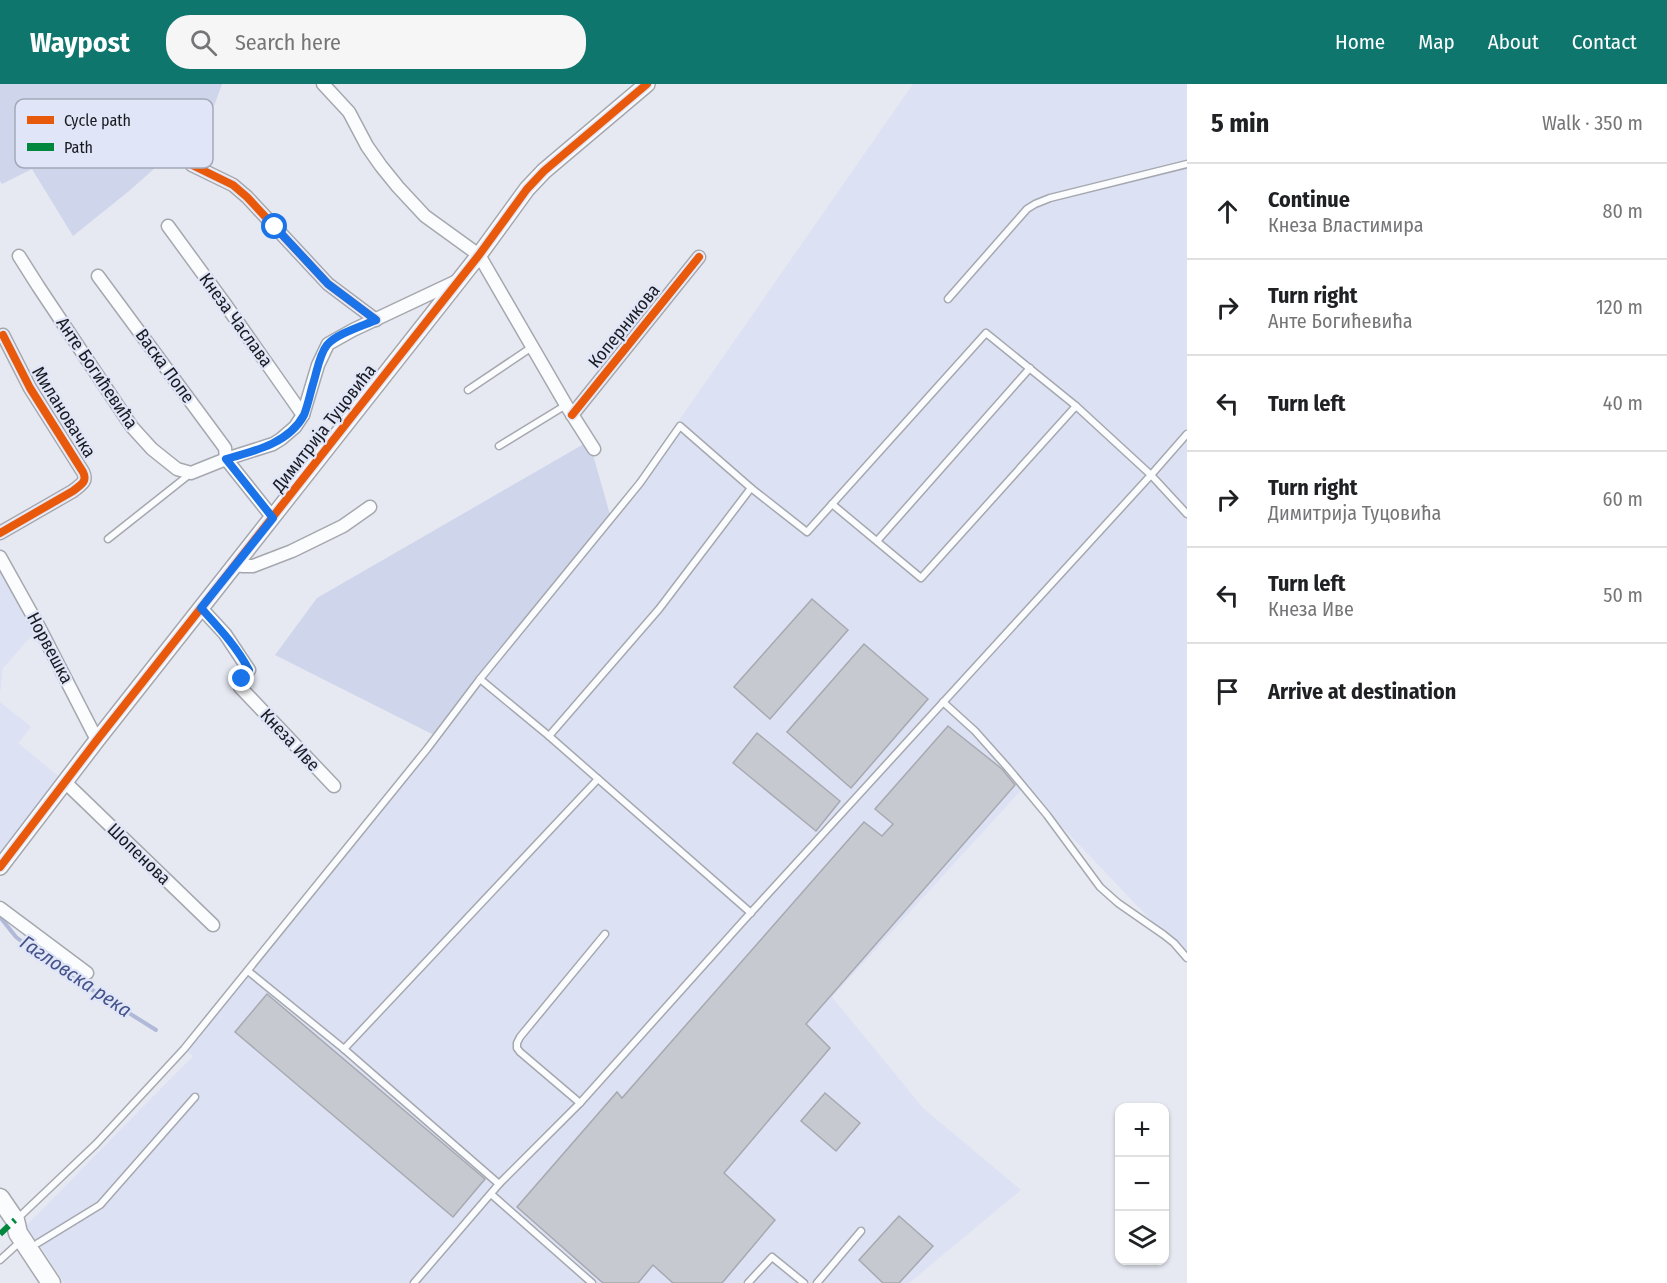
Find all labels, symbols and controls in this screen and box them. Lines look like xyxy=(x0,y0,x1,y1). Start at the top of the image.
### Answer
search box xyxy=(166,15,586,69)
text: Waypost xyxy=(30,26,130,59)
icon: search xyxy=(187,26,220,59)
text: Search here xyxy=(235,29,341,56)
text: Home xyxy=(1335,29,1385,55)
text: Map xyxy=(1418,29,1455,55)
text: About xyxy=(1488,29,1539,55)
text: Contact xyxy=(1572,29,1637,55)
legend xyxy=(15,99,213,168)
text: 5 min xyxy=(1211,108,1269,139)
text: Cycle path xyxy=(64,111,131,130)
text: Walk · 350 m xyxy=(1542,111,1643,135)
text: Path xyxy=(64,138,93,157)
text: Continue xyxy=(1268,186,1350,213)
icon: ahead xyxy=(1211,195,1244,228)
text: 80 m xyxy=(1603,199,1643,223)
route start xyxy=(261,213,287,239)
text: Кнеза Властимира xyxy=(1268,213,1424,237)
street label: Кнеза Часлава xyxy=(195,269,278,371)
street label: Коперникова xyxy=(583,279,665,372)
text: Turn right xyxy=(1268,282,1357,309)
icon: right xyxy=(1211,291,1244,324)
text: 120 m xyxy=(1596,295,1643,319)
text: Анте Богићевића xyxy=(1268,309,1413,333)
street label: Анте Богићевића xyxy=(51,313,143,433)
street label: Васка Попе xyxy=(131,325,199,407)
street label: Димитрија Туцовића xyxy=(267,360,381,497)
street label: Милановачка xyxy=(27,362,101,462)
icon: left xyxy=(1211,387,1244,420)
text: Turn left xyxy=(1268,390,1346,417)
text: 40 m xyxy=(1603,391,1643,415)
text: Turn right xyxy=(1268,474,1357,501)
icon: right xyxy=(1211,483,1244,516)
text: 60 m xyxy=(1603,487,1643,511)
text: Димитрија Туцовића xyxy=(1268,501,1441,525)
text: Turn left xyxy=(1268,570,1346,597)
icon: left xyxy=(1211,579,1244,612)
text: 50 m xyxy=(1603,583,1643,607)
text: Кнеза Иве xyxy=(1268,597,1354,621)
street label: Норвешка xyxy=(22,609,78,688)
route end xyxy=(228,665,254,691)
icon: arrive xyxy=(1211,675,1244,708)
text: Arrive at destination xyxy=(1268,678,1456,705)
street label: Кнеза Иве xyxy=(256,704,324,776)
street label: Шопенова xyxy=(103,818,175,890)
water label: Гагловска река xyxy=(16,930,136,1022)
map controls xyxy=(1115,1103,1169,1265)
button: + xyxy=(1115,1103,1169,1157)
button: − xyxy=(1115,1157,1169,1211)
button: layers xyxy=(1115,1211,1169,1265)

